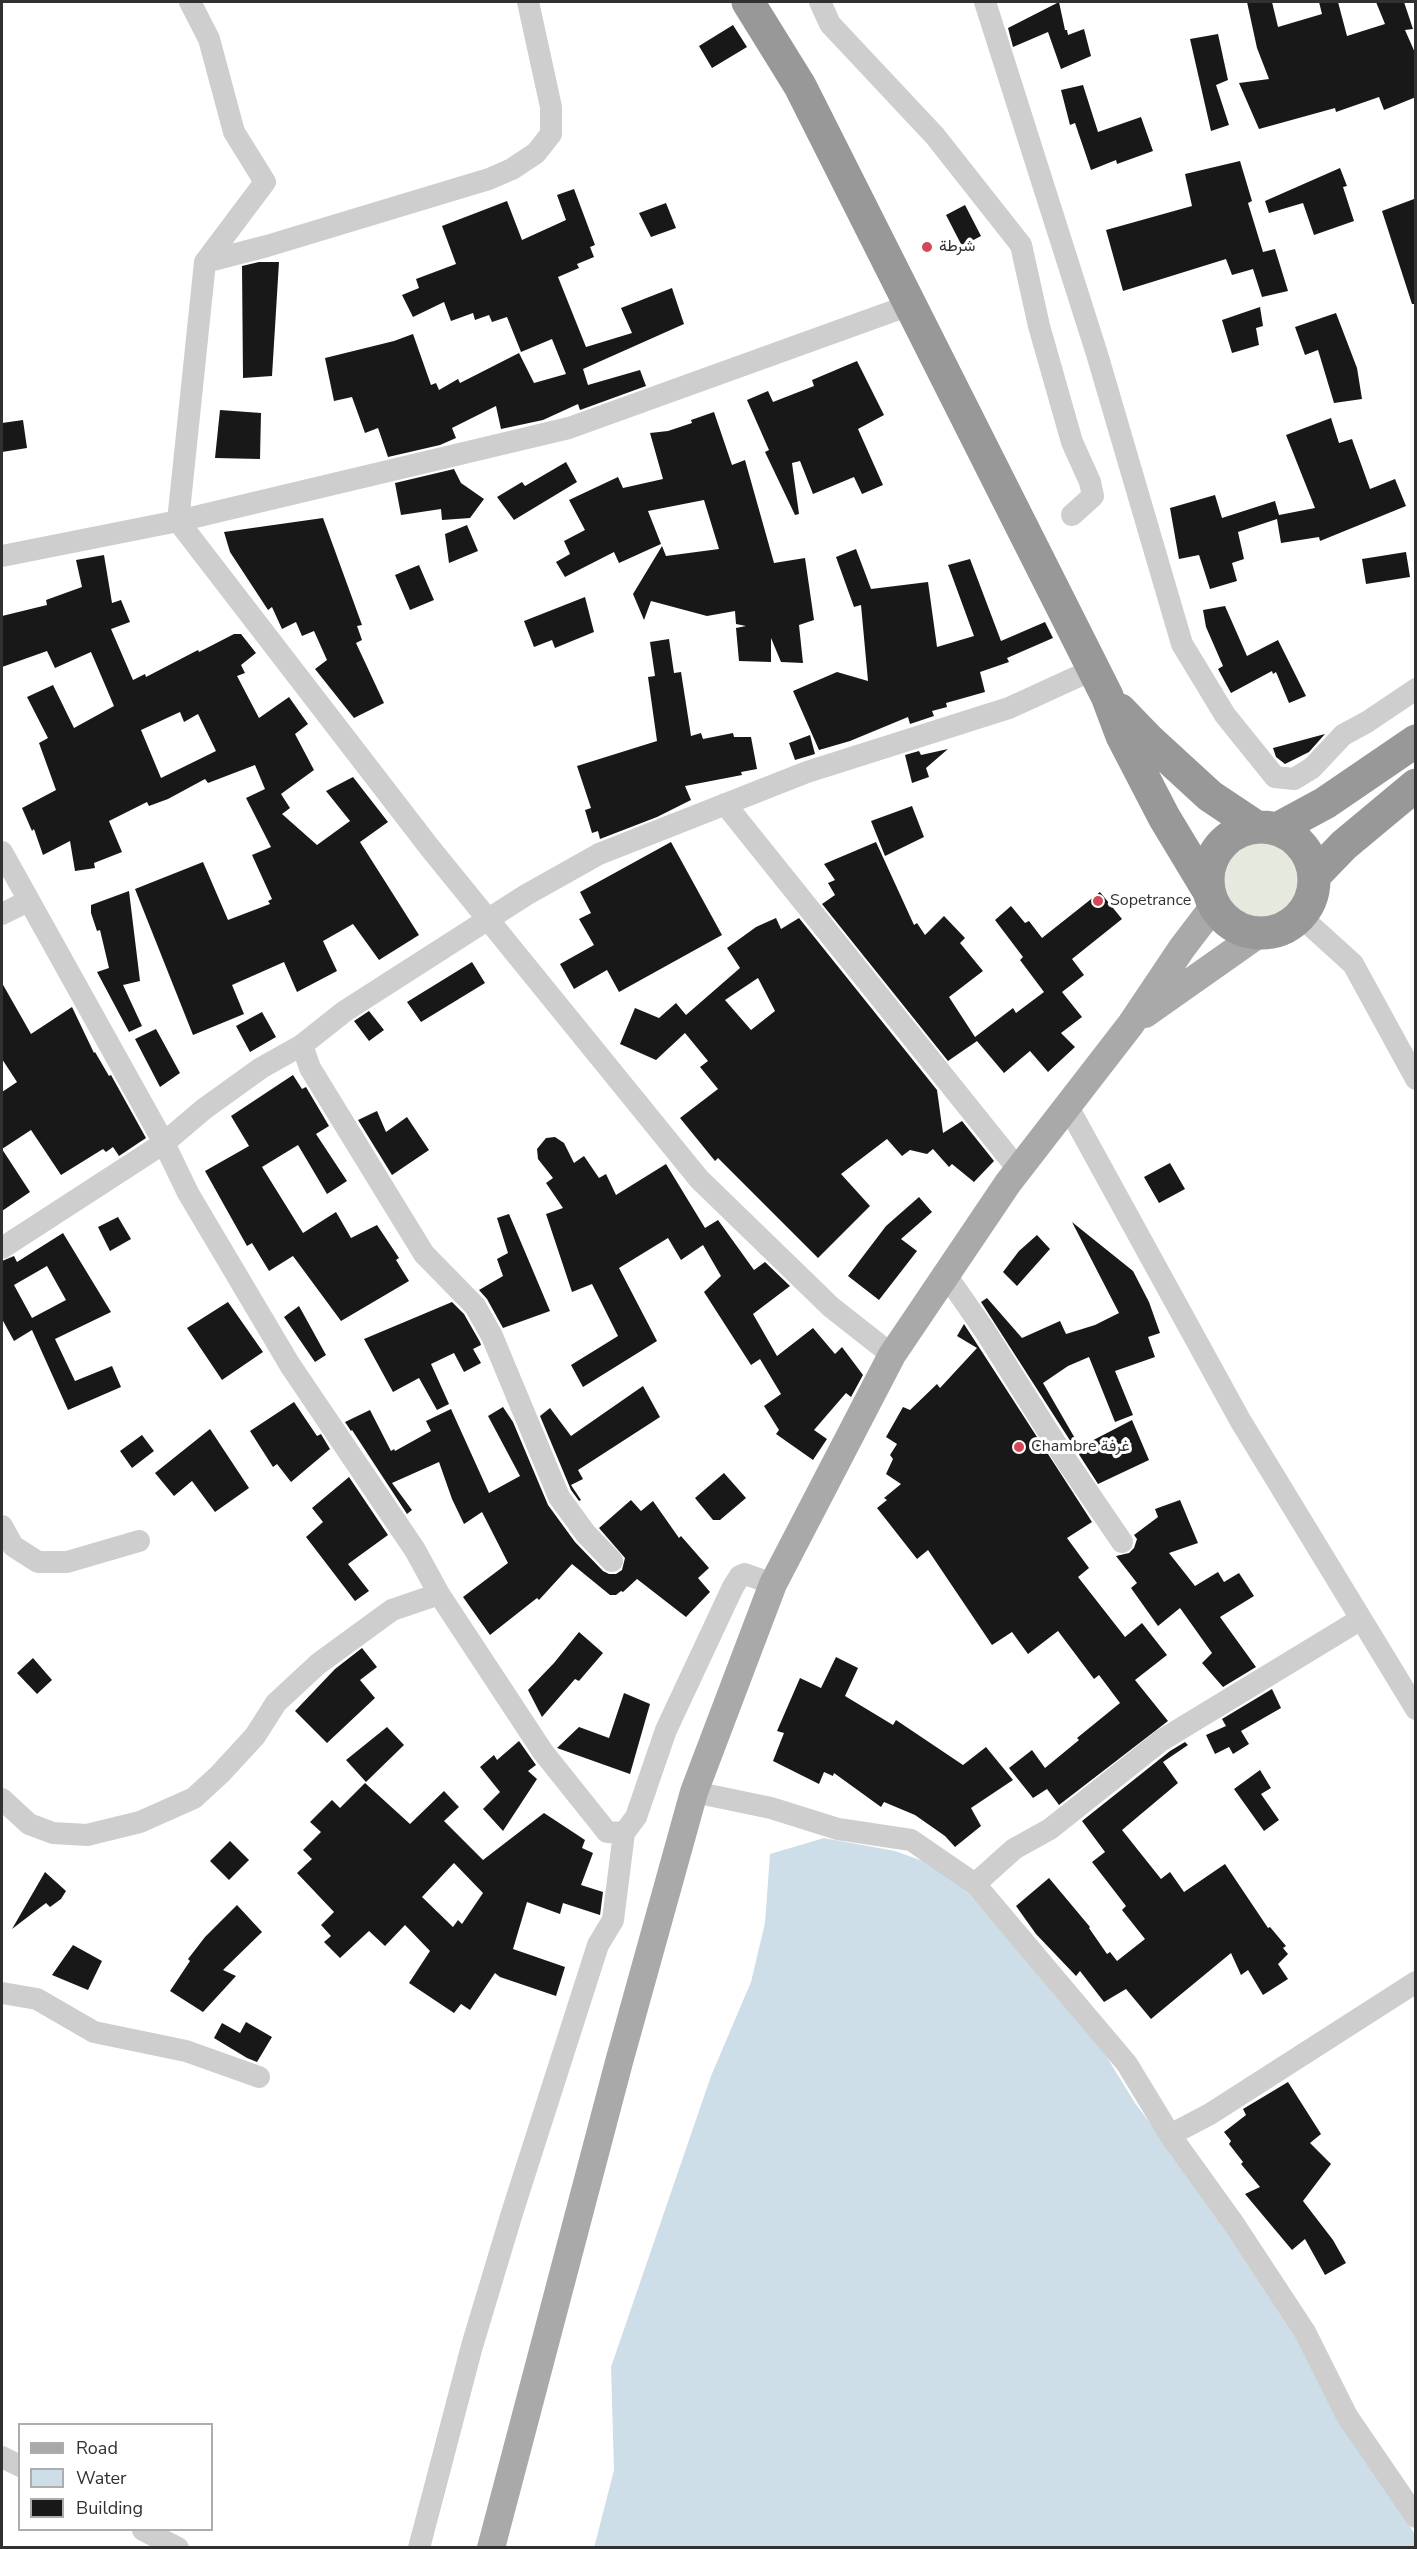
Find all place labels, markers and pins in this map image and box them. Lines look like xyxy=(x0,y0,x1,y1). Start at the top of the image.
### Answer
place label: شرطة xyxy=(939,237,975,257)
marker: شرطة xyxy=(920,240,934,254)
place label: Sopetrance xyxy=(1110,891,1191,911)
marker: Sopetrance xyxy=(1091,894,1105,908)
place label: Chambre غرفة xyxy=(1031,1437,1130,1457)
marker: Chambre غرفة xyxy=(1012,1440,1026,1454)

